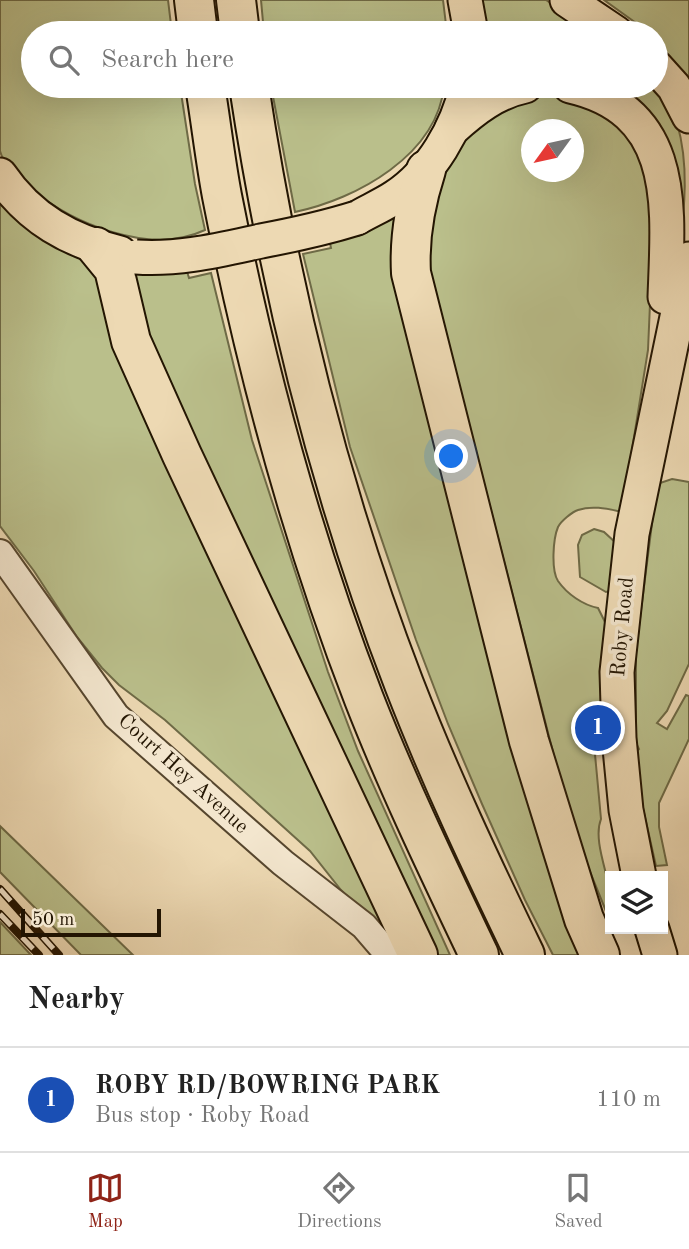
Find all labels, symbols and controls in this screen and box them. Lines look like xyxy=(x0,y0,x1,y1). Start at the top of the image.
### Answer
search box xyxy=(21,21,668,98)
icon: search xyxy=(45,41,83,79)
text: Search here xyxy=(101,47,234,73)
north arrow xyxy=(521,119,584,182)
your location xyxy=(434,439,468,473)
street label: Roby Road xyxy=(608,576,638,678)
pin: 1 xyxy=(575,702,621,754)
street label: Court Hey Avenue xyxy=(114,710,252,838)
map controls xyxy=(605,871,668,934)
button: layers xyxy=(605,871,668,934)
scale bar xyxy=(21,906,161,938)
text: 50 m xyxy=(32,911,74,930)
text: Nearby xyxy=(28,985,125,1015)
text: ROBY RD/BOWRING PARK xyxy=(95,1073,440,1099)
text: 1 xyxy=(44,1088,58,1111)
text: 110 m xyxy=(596,1088,661,1111)
text: Bus stop · Roby Road xyxy=(95,1104,310,1127)
tab: Map xyxy=(86,1169,124,1234)
tab: Directions xyxy=(297,1169,382,1234)
tab: Saved xyxy=(554,1169,603,1234)

